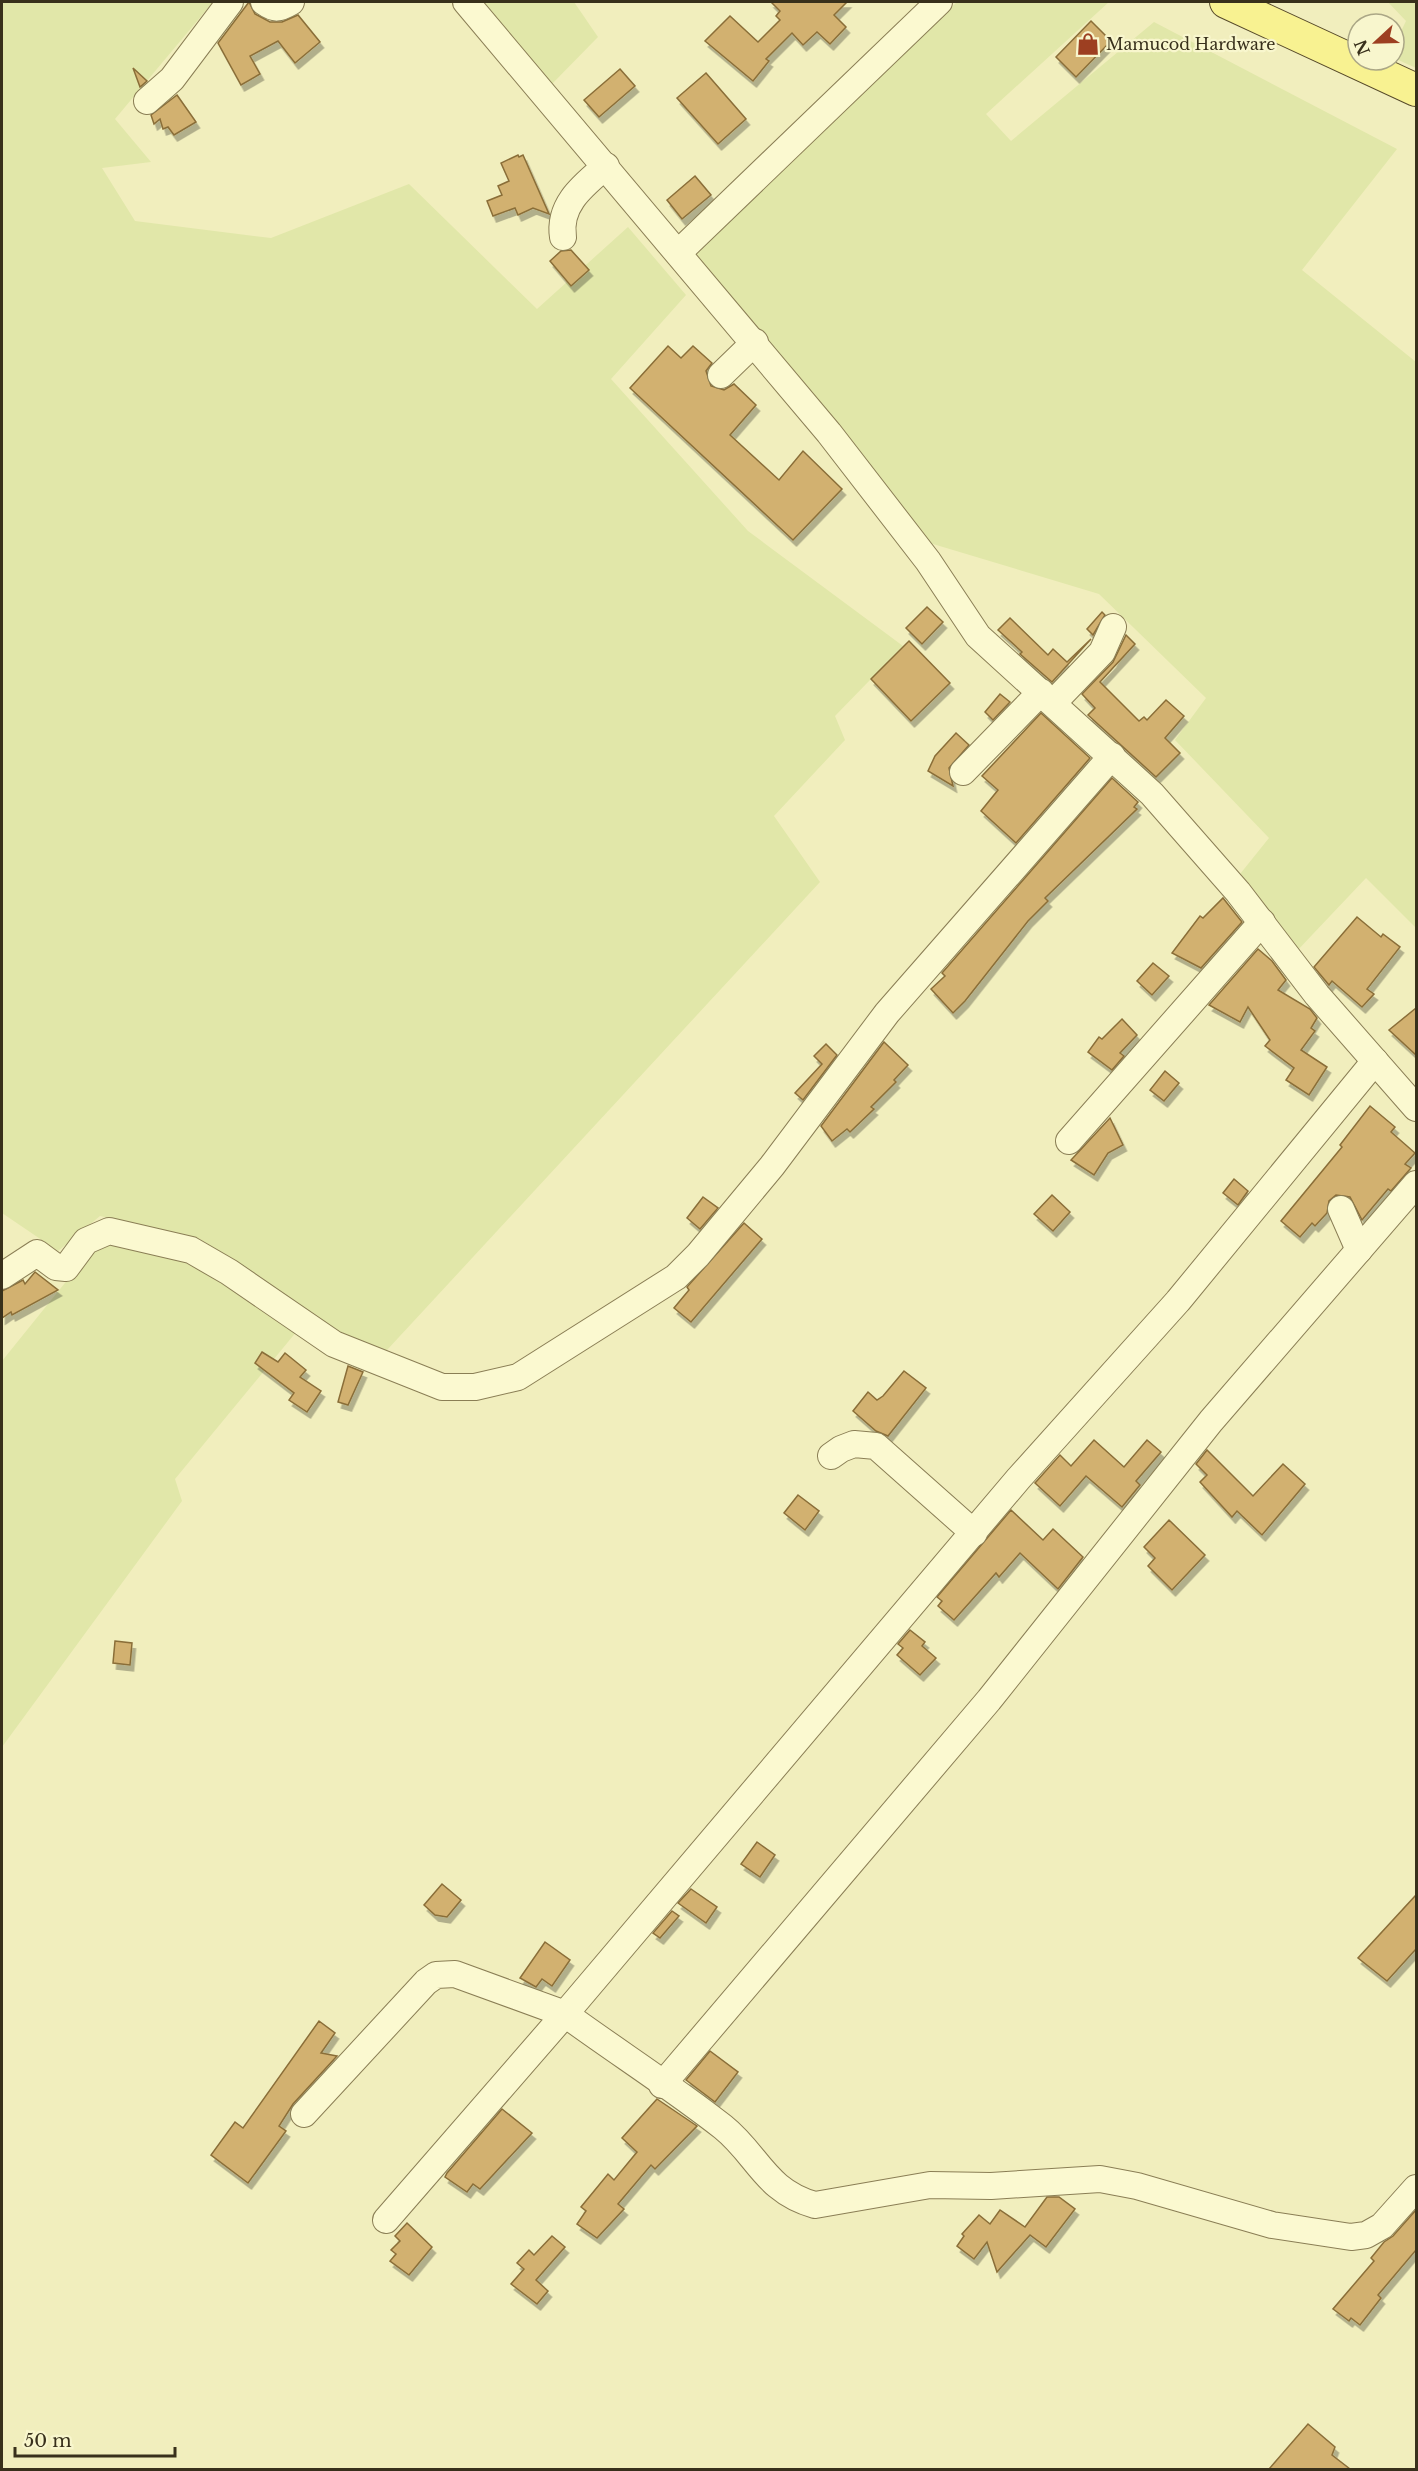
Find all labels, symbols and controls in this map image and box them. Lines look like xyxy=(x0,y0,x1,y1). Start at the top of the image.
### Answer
north arrow xyxy=(1346,12,1406,72)
shop icon: Mamucod Hardware xyxy=(1075,31,1101,57)
place label: Mamucod Hardware xyxy=(1106,34,1275,54)
text: N xyxy=(1350,37,1374,58)
scale bar xyxy=(15,2420,176,2458)
text: 50 m xyxy=(24,2430,72,2452)

